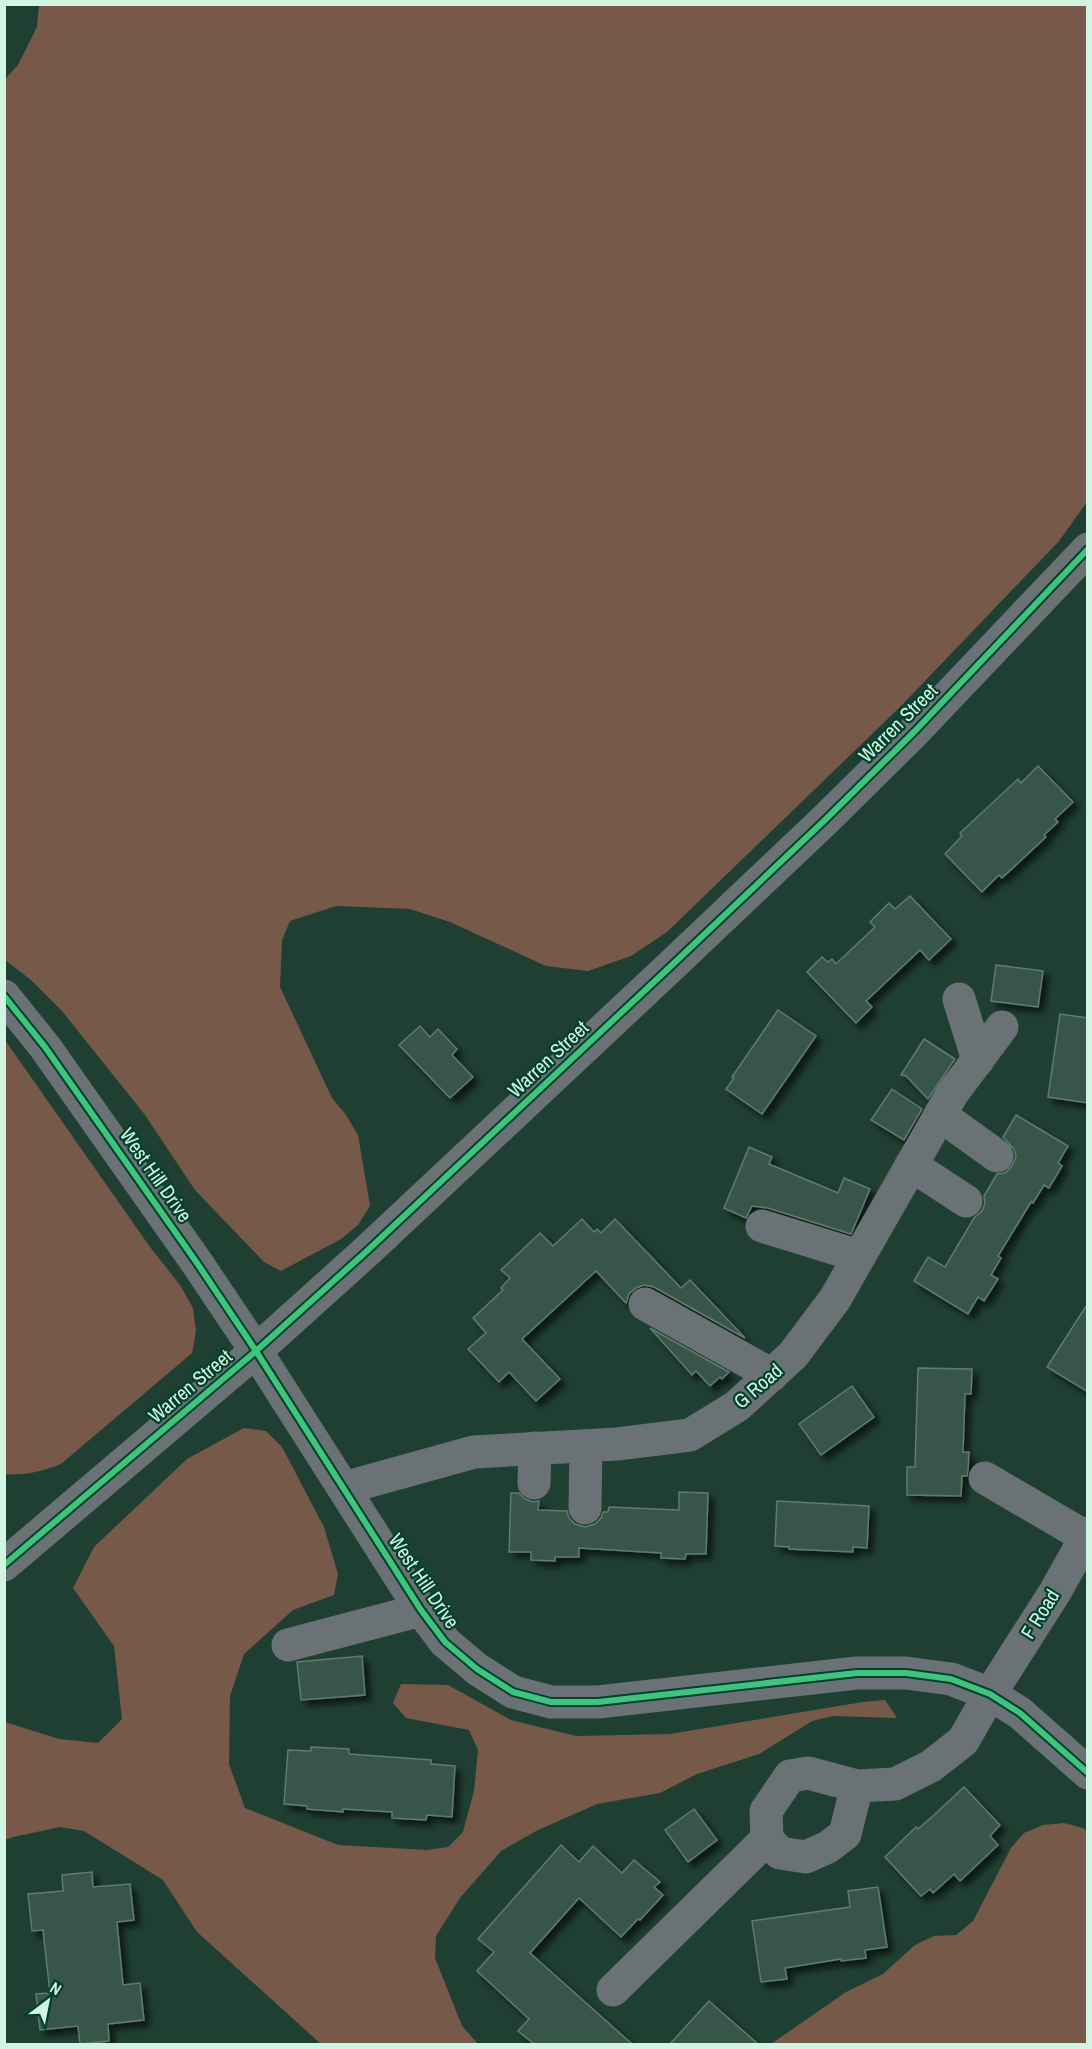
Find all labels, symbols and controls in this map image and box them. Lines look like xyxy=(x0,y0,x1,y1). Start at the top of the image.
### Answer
street label: Warren Street xyxy=(852,677,943,768)
street label: Warren Street xyxy=(501,1014,594,1103)
street label: West Hill Drive xyxy=(114,1122,199,1227)
street label: Warren Street xyxy=(142,1342,238,1429)
street label: G Road xyxy=(727,1357,788,1414)
street label: West Hill Drive xyxy=(383,1528,466,1633)
street label: F Road xyxy=(1014,1584,1065,1644)
north arrow xyxy=(18,1971,78,2031)
text: N xyxy=(46,1976,66,2000)

